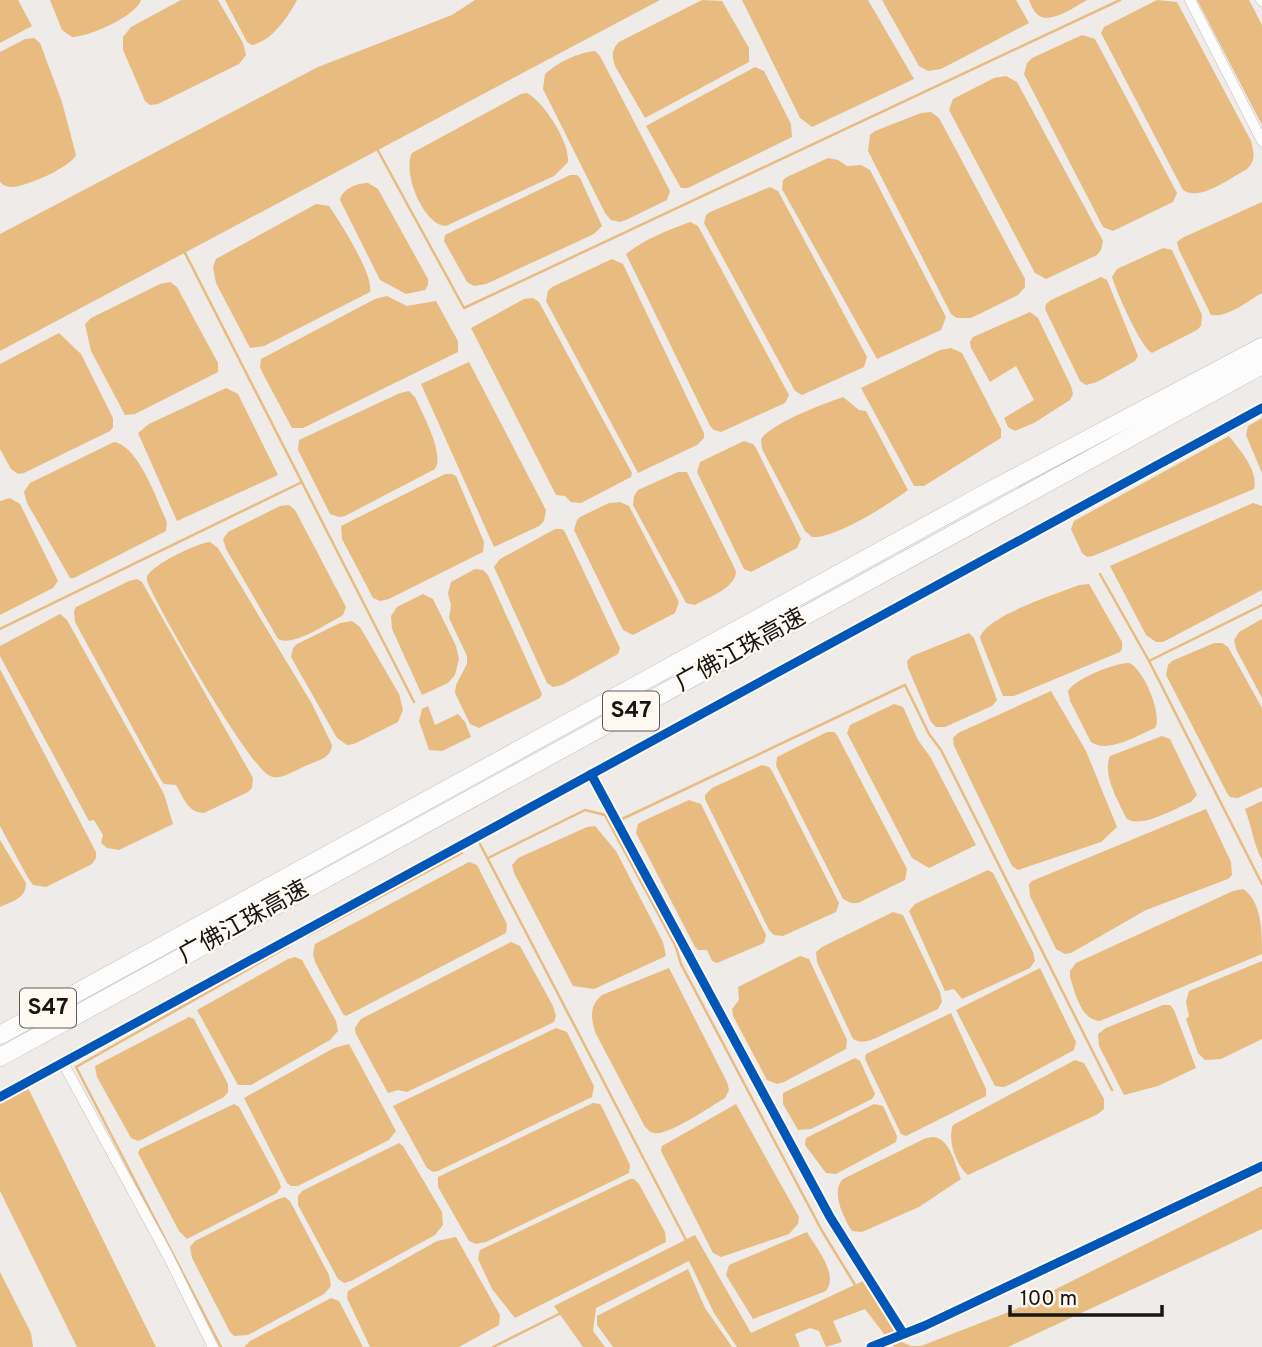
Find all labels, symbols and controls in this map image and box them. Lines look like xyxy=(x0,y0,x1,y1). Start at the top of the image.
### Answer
street label: 广佛江珠高速 xyxy=(671,603,811,699)
road number: S47 xyxy=(603,692,659,730)
street label: 广佛江珠高速 xyxy=(174,875,314,971)
road number: S47 xyxy=(20,988,76,1028)
scale bar xyxy=(1010,1274,1162,1318)
text: 100 m xyxy=(1020,1286,1077,1313)

